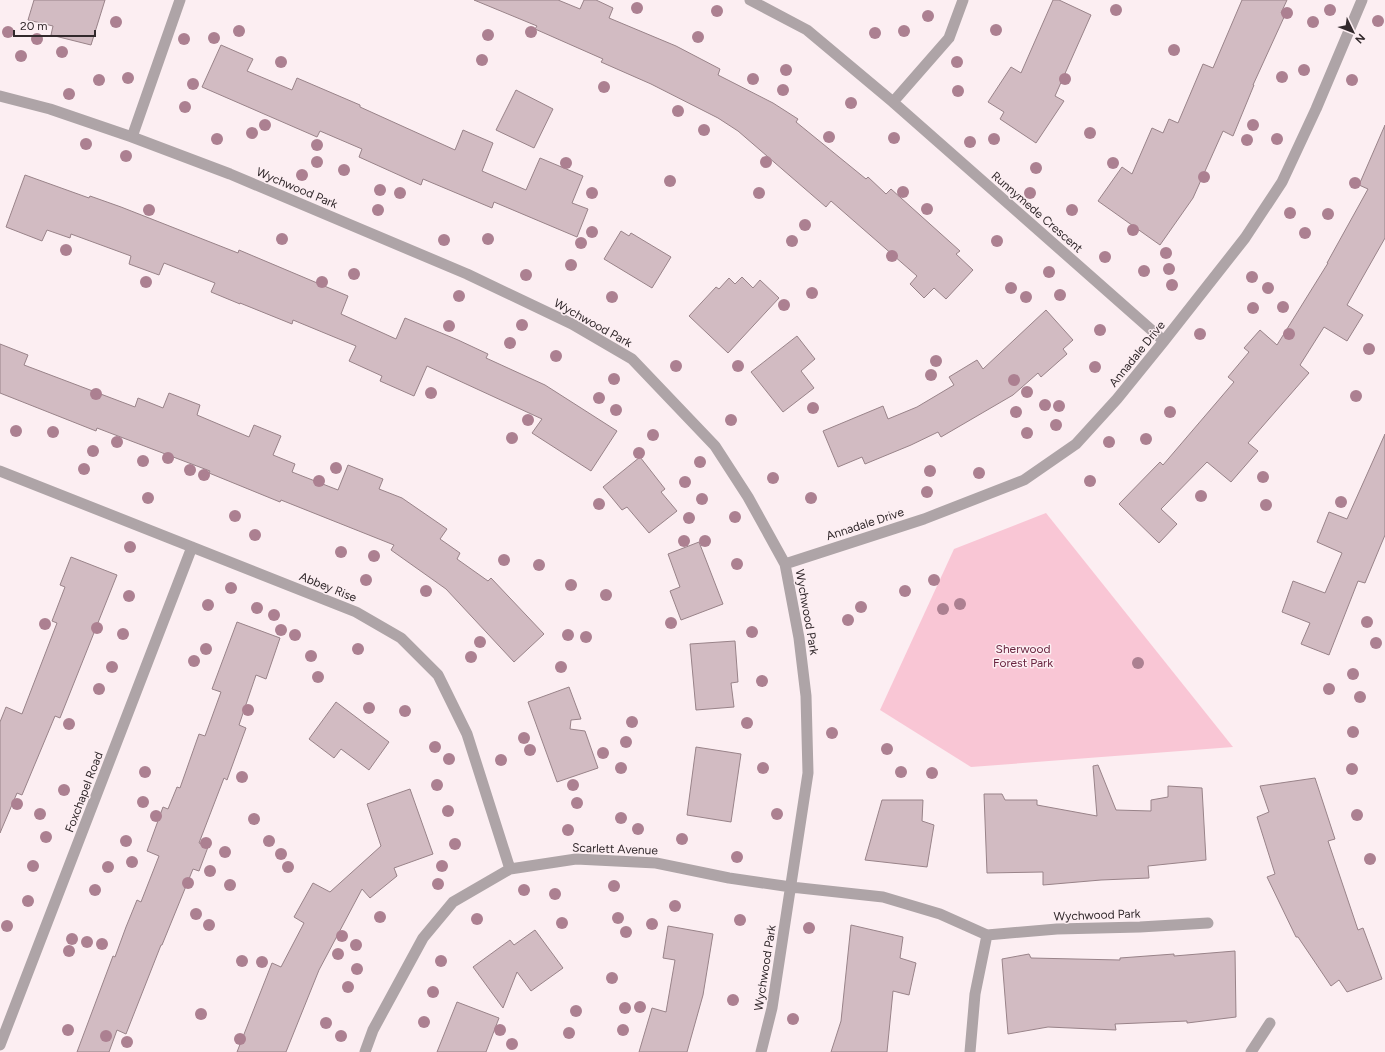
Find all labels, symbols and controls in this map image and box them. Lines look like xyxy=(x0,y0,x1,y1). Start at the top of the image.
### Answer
scale bar xyxy=(14,12,95,38)
north arrow xyxy=(1333,12,1373,52)
text: 20 m xyxy=(20,19,48,33)
text: N xyxy=(1352,31,1368,46)
street label: Wychwood Park xyxy=(254,165,340,211)
street label: Runnymede Crescent xyxy=(989,169,1086,256)
street label: Wychwood Park xyxy=(552,296,635,350)
street label: Annadale Drive xyxy=(1106,318,1168,390)
street label: Annadale Drive xyxy=(824,505,906,543)
street label: Wychwood Park xyxy=(793,568,821,656)
street label: Abbey Rise xyxy=(297,569,359,605)
park label: Sherwood Forest Park xyxy=(993,642,1053,670)
street label: Foxchapel Road xyxy=(62,750,106,834)
street label: Scarlett Avenue xyxy=(572,841,659,858)
street label: Wychwood Park xyxy=(1053,906,1141,924)
street label: Wychwood Park xyxy=(751,924,779,1012)

